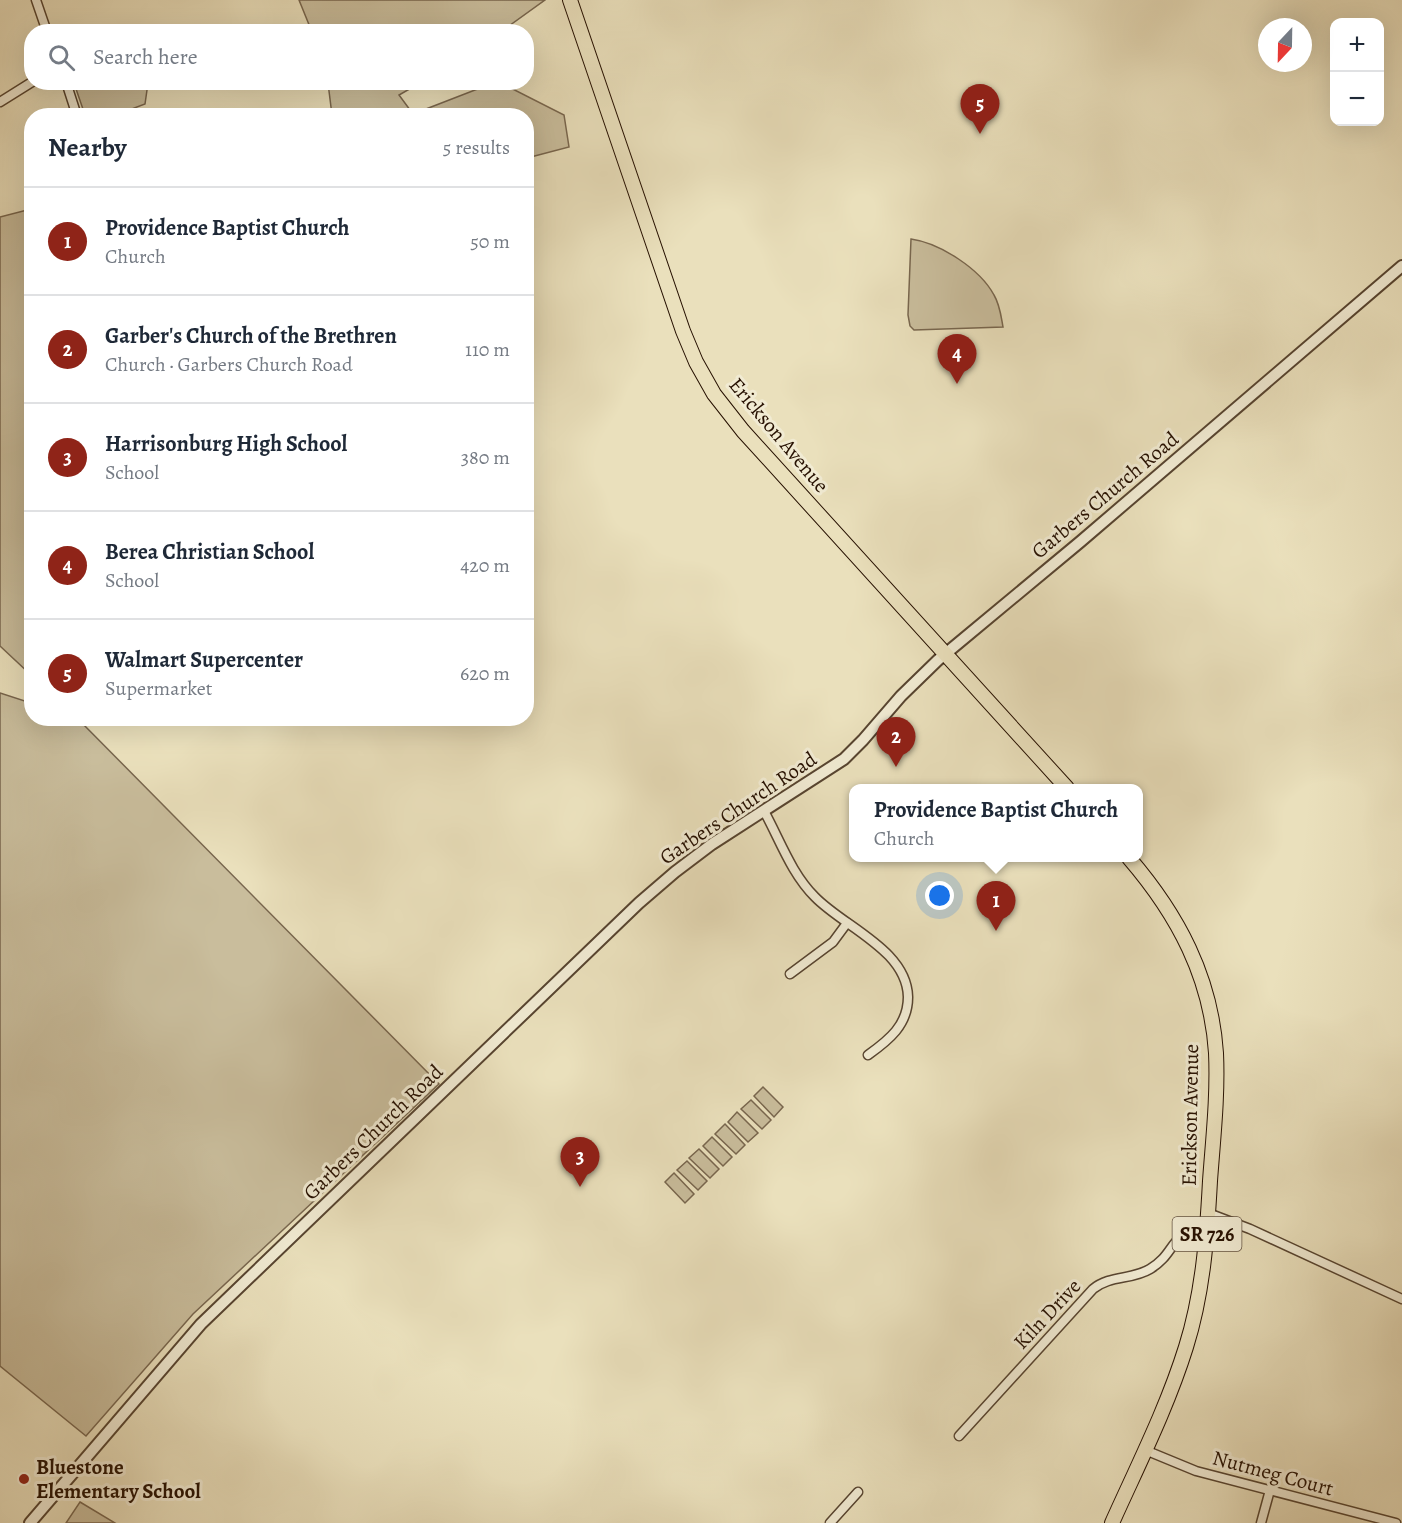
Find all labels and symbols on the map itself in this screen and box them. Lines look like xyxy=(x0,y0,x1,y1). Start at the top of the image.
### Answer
north arrow xyxy=(1258,18,1312,72)
pin: 5 xyxy=(960,84,1000,134)
pin: 4 xyxy=(938,334,976,384)
street label: Erickson Avenue xyxy=(723,372,835,498)
street label: Garbers Church Road xyxy=(1026,425,1185,565)
pin: 2 xyxy=(876,718,916,767)
street label: Garbers Church Road xyxy=(654,745,823,871)
your location xyxy=(925,881,954,910)
pin: 1 xyxy=(976,882,1016,931)
street label: Erickson Avenue xyxy=(1175,1044,1205,1186)
street label: Garbers Church Road xyxy=(297,1058,449,1206)
pin: 3 xyxy=(560,1138,600,1187)
road number: SR 726 xyxy=(1172,1217,1242,1251)
street label: Kiln Drive xyxy=(1007,1273,1087,1355)
street label: Nutmeg Court xyxy=(1209,1443,1337,1503)
place label: Bluestone Elementary School xyxy=(36,1453,201,1505)
marker: Bluestone Elementary School xyxy=(17,1472,31,1486)

